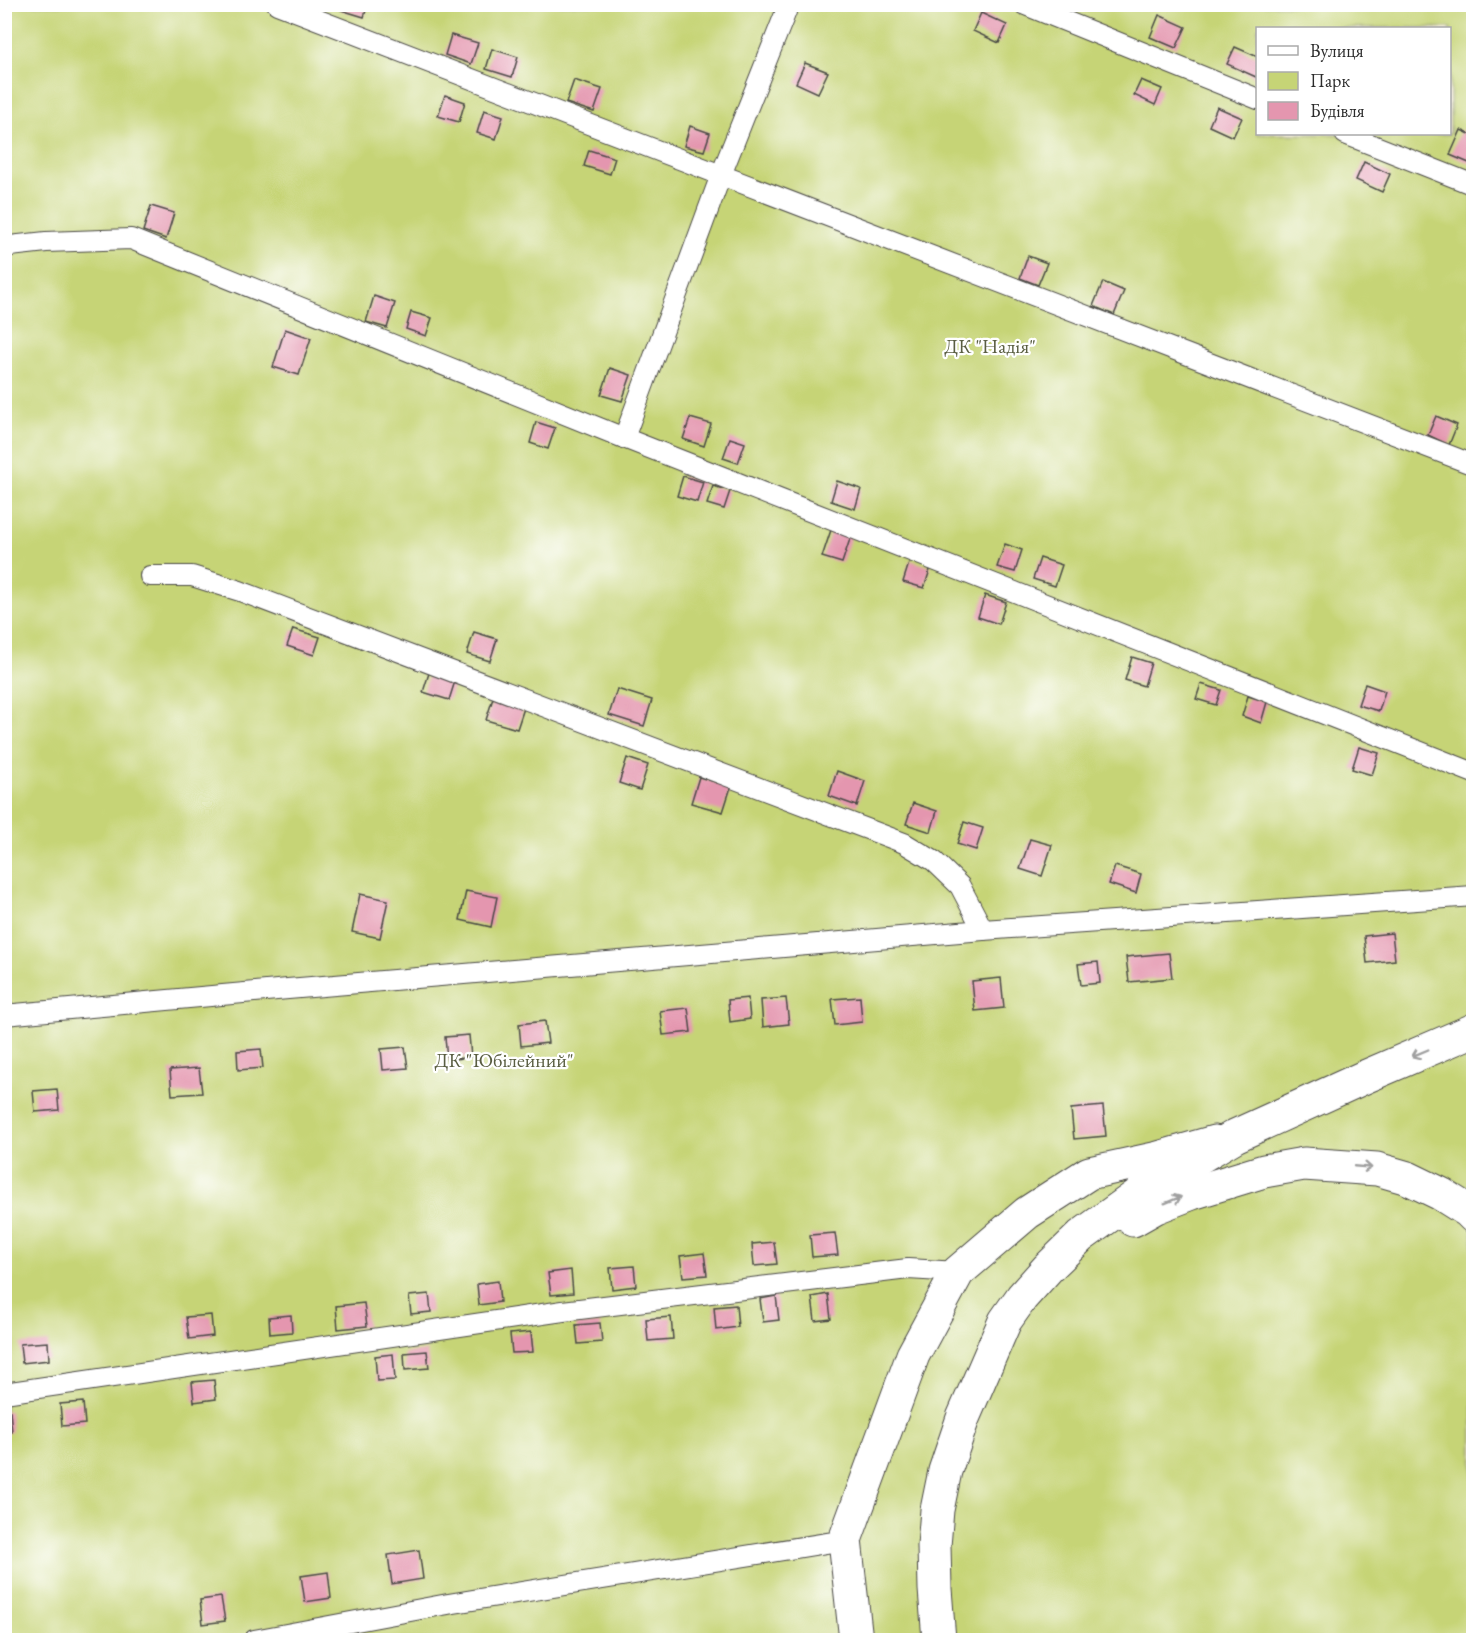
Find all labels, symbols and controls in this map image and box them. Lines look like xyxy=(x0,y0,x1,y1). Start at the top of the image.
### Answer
legend xyxy=(1256,27,1451,135)
text: Вулиця xyxy=(1310,39,1363,62)
text: Парк xyxy=(1310,69,1350,92)
text: Будівля xyxy=(1310,99,1365,122)
park label: ДК "Надія" xyxy=(944,333,1036,359)
park label: ДК "Юбілейний" xyxy=(435,1047,573,1073)
one-way arrow xyxy=(1411,1048,1429,1059)
one-way arrow xyxy=(1352,1162,1372,1173)
one-way arrow xyxy=(1164,1194,1182,1205)

